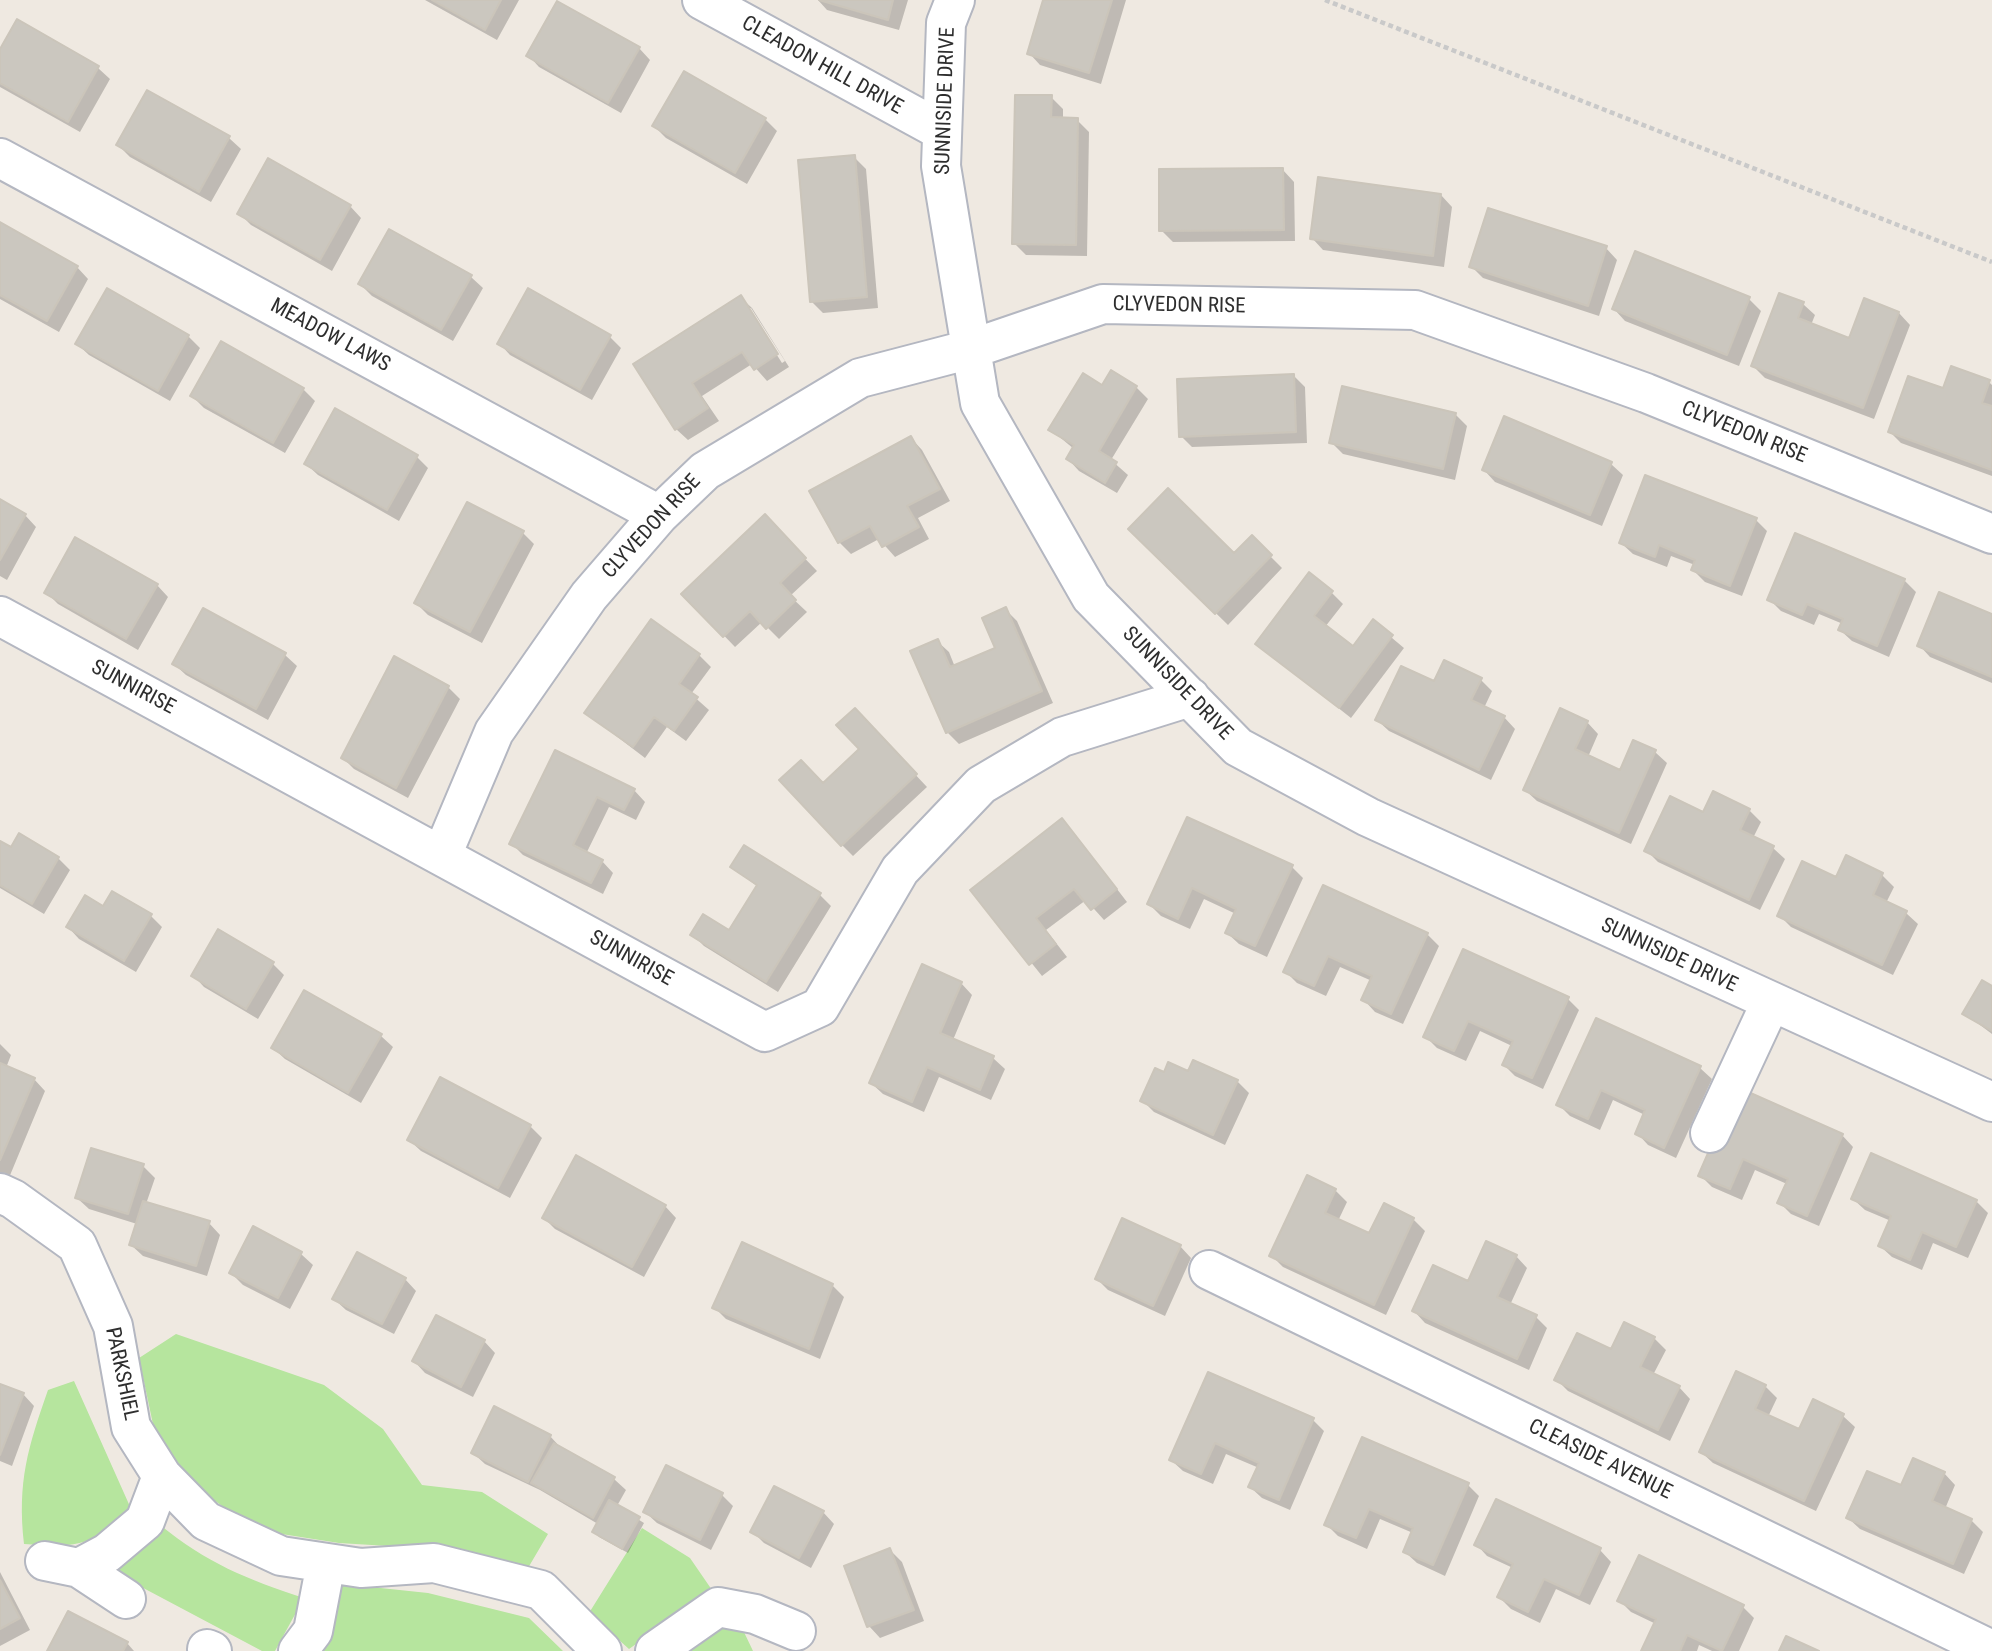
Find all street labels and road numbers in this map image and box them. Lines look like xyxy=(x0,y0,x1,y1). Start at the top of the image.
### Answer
street label: CLEADON HILL DRIVE xyxy=(737,11,907,121)
street label: SUNNISIDE DRIVE xyxy=(931,27,961,175)
street label: CLYVEDON RISE xyxy=(1112,292,1246,320)
street label: MEADOW LAWS xyxy=(266,294,394,378)
street label: CLYVEDON RISE xyxy=(1678,396,1810,470)
street label: CLYVEDON RISE xyxy=(597,470,707,584)
street label: SUNNISIDE DRIVE xyxy=(1117,622,1237,746)
street label: SUNNIRISE xyxy=(87,655,179,721)
street label: SUNNISIDE DRIVE xyxy=(1597,913,1741,999)
street label: SUNNIRISE xyxy=(585,926,677,992)
street label: PARKSHIEL xyxy=(99,1325,143,1423)
street label: CLEASIDE AVENUE xyxy=(1524,1414,1676,1506)

